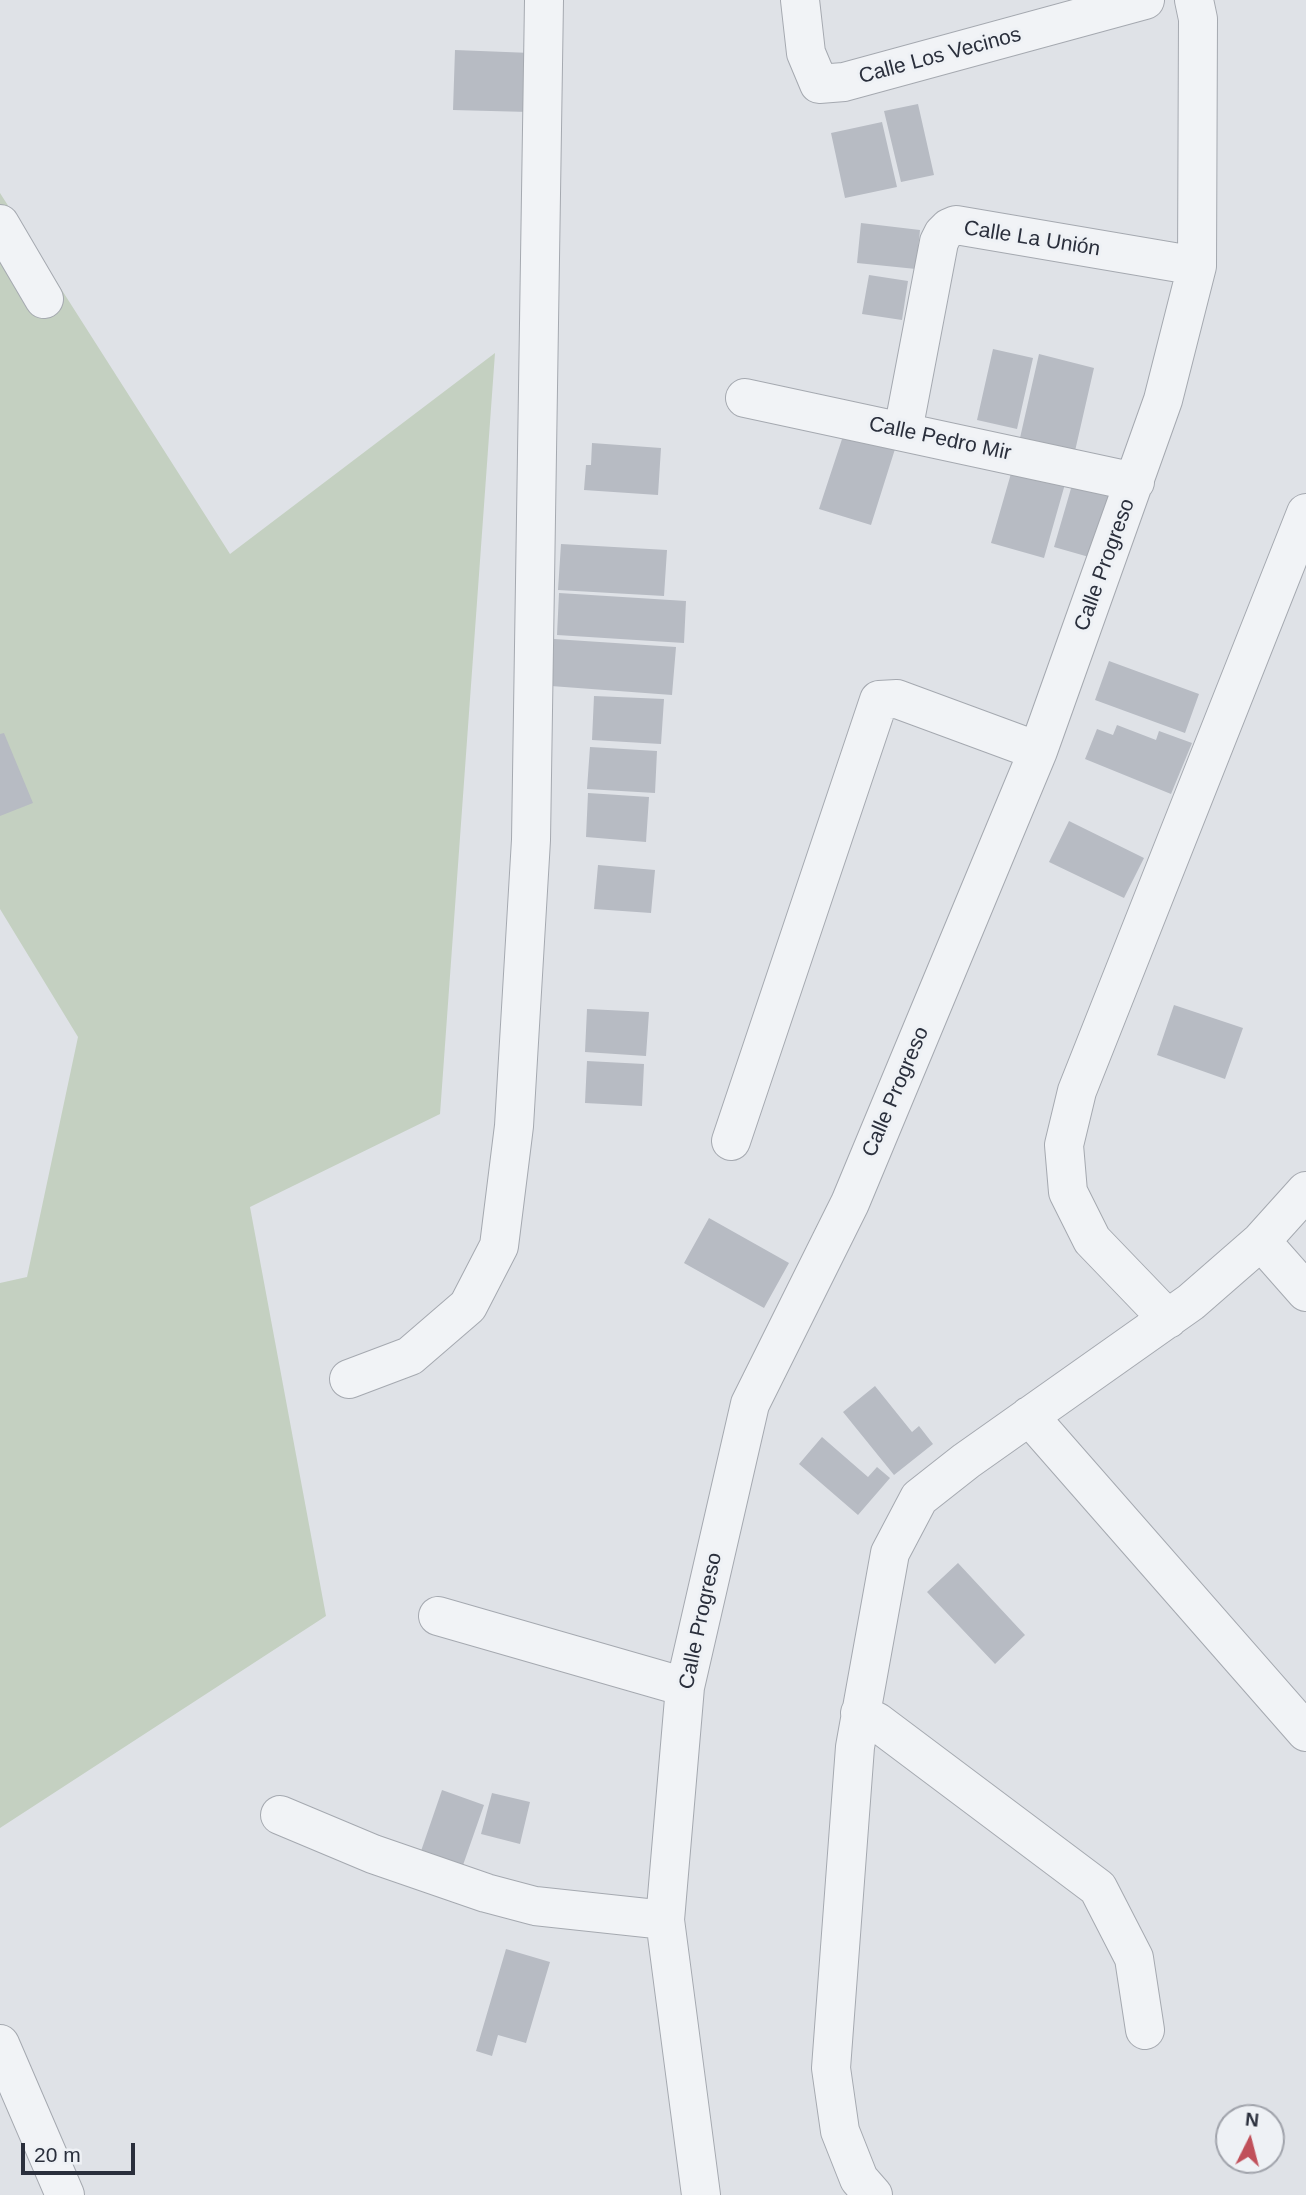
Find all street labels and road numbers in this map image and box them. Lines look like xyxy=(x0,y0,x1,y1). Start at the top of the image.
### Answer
street label: Calle Los Vecinos xyxy=(856,22,1024,90)
street label: Calle La Unión xyxy=(962,216,1102,262)
street label: Calle Pedro Mir xyxy=(867,412,1013,466)
street label: Calle Progreso xyxy=(1069,495,1141,635)
street label: Calle Progreso xyxy=(857,1023,935,1161)
street label: Calle Progreso xyxy=(674,1550,728,1692)

